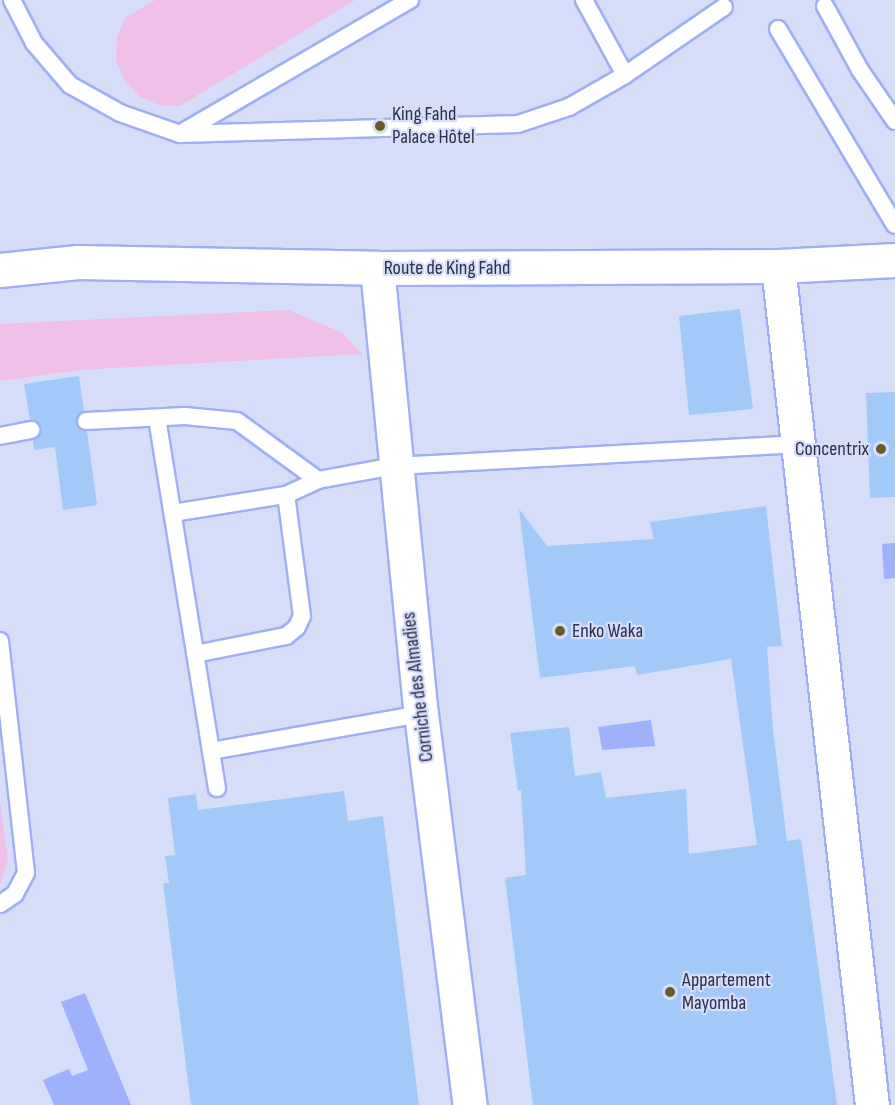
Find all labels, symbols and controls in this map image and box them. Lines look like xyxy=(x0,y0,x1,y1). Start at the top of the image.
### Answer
place label: King Fahd Palace Hôtel xyxy=(392,102,475,149)
marker: King Fahd Palace Hôtel xyxy=(373,119,387,133)
street label: Route de King Fahd xyxy=(384,256,510,280)
place label: Concentrix xyxy=(795,437,869,461)
marker: Concentrix xyxy=(874,442,888,456)
street label: Corniche des Almadies xyxy=(397,611,439,763)
place label: Enko Waka xyxy=(572,619,643,643)
marker: Enko Waka xyxy=(553,624,567,638)
place label: Appartement Mayomba xyxy=(682,969,771,1016)
marker: Appartement Mayomba xyxy=(663,985,677,999)

